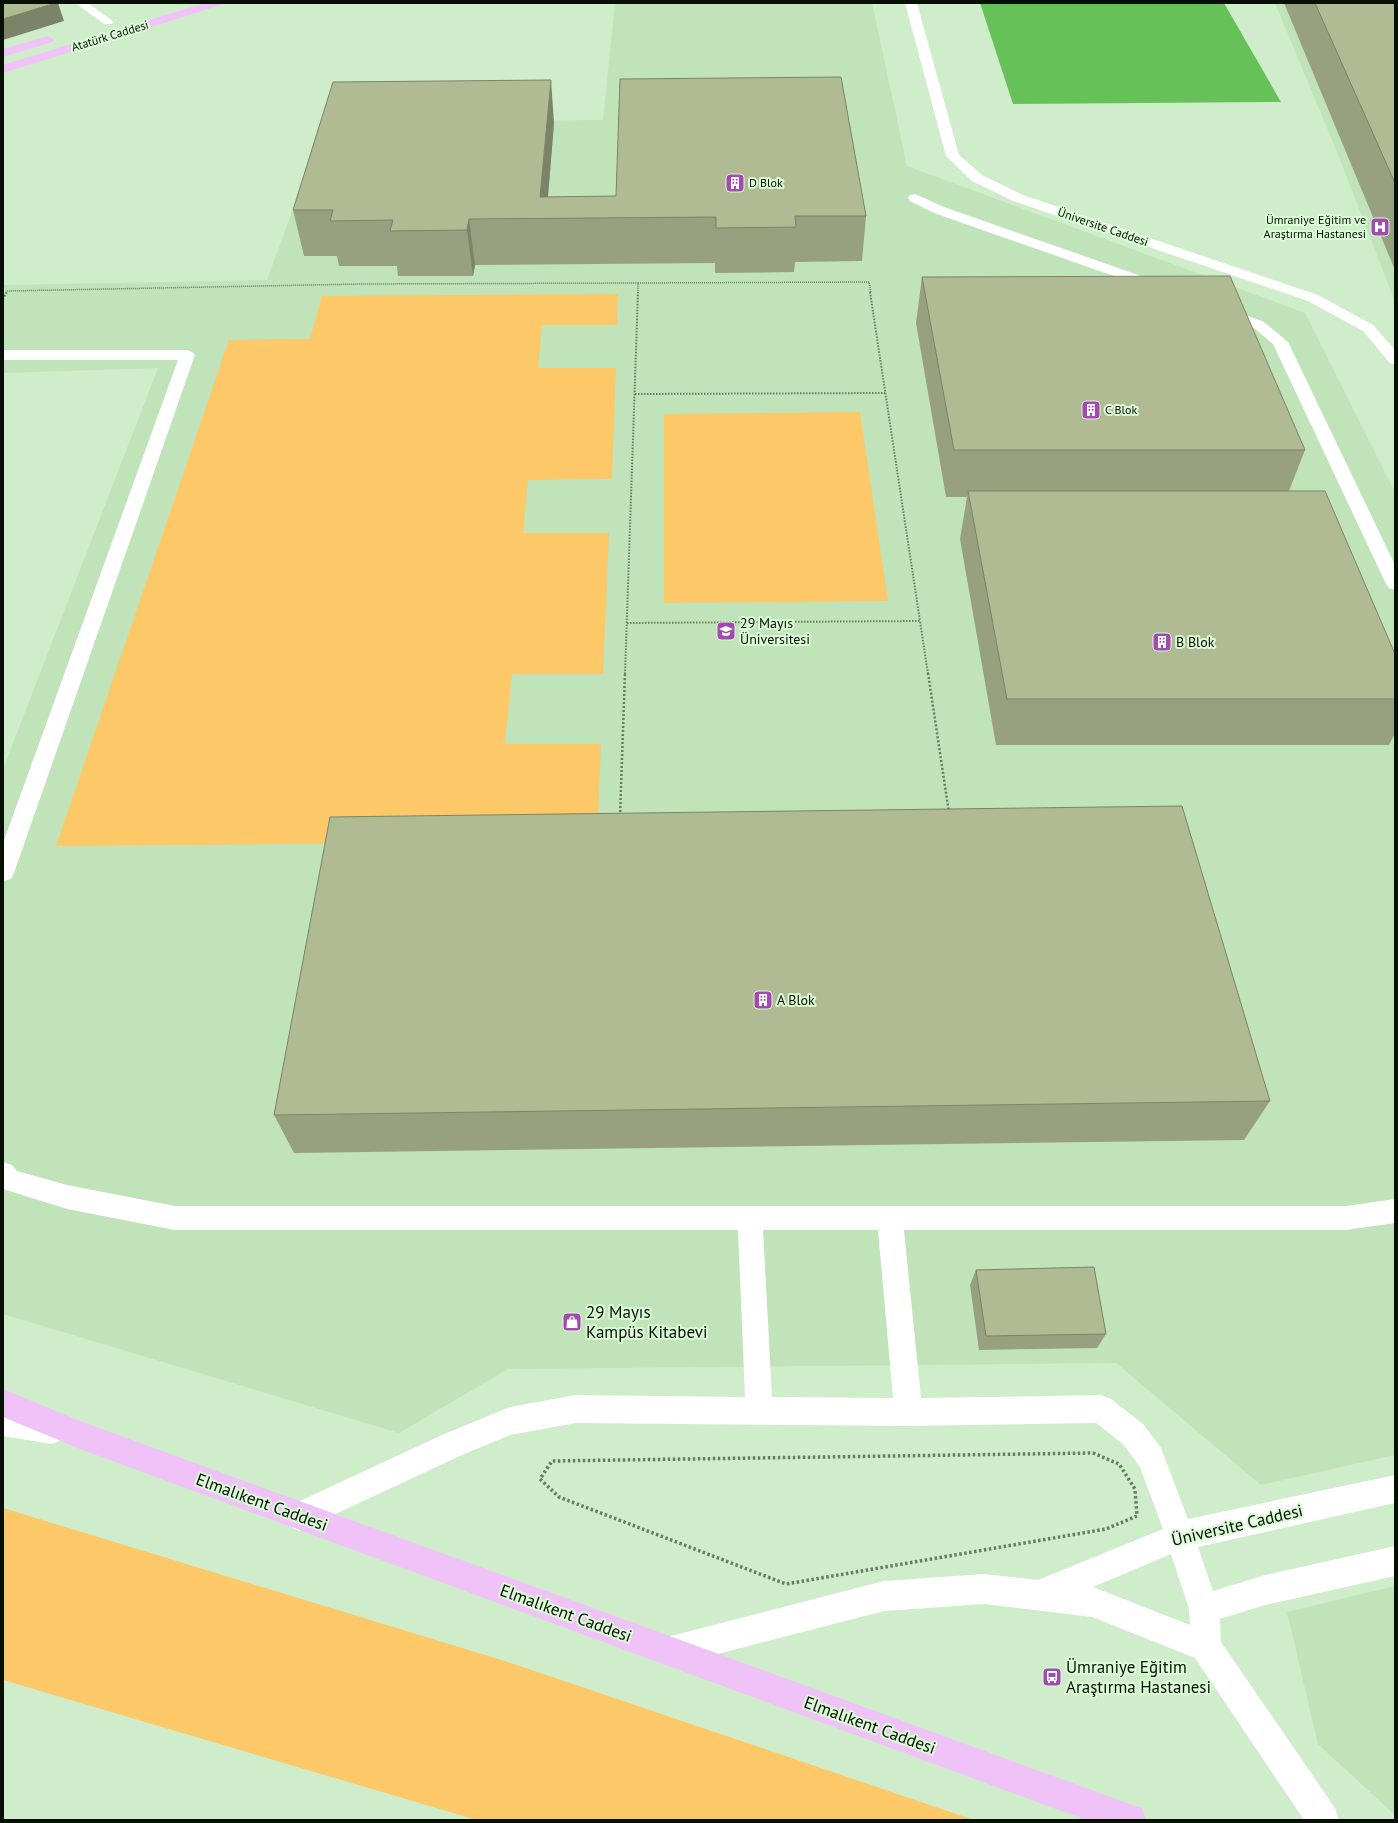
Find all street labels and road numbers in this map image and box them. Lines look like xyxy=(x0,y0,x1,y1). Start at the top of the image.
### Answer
street label: Atatürk Caddesi xyxy=(69,17,150,54)
street label: Üniversite Caddesi xyxy=(1056,204,1150,249)
street label: Elmalıkent Caddesi xyxy=(193,1468,331,1536)
street label: Üniversite Caddesi xyxy=(1169,1499,1305,1551)
street label: Elmalıkent Caddesi xyxy=(497,1579,635,1647)
street label: Elmalıkent Caddesi xyxy=(801,1691,939,1759)

